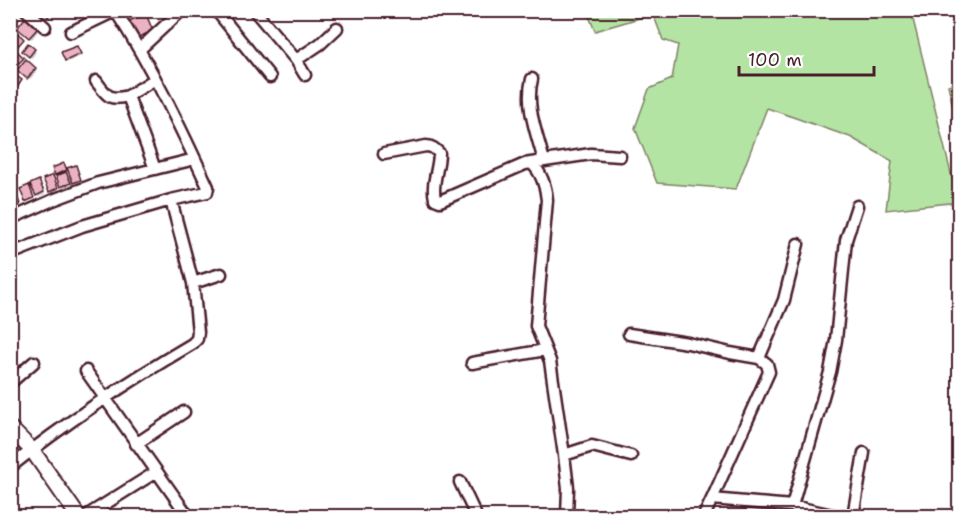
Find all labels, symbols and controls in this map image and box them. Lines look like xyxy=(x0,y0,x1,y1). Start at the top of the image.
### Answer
scale bar xyxy=(739,39,874,77)
text: 100 m xyxy=(748,48,802,72)

